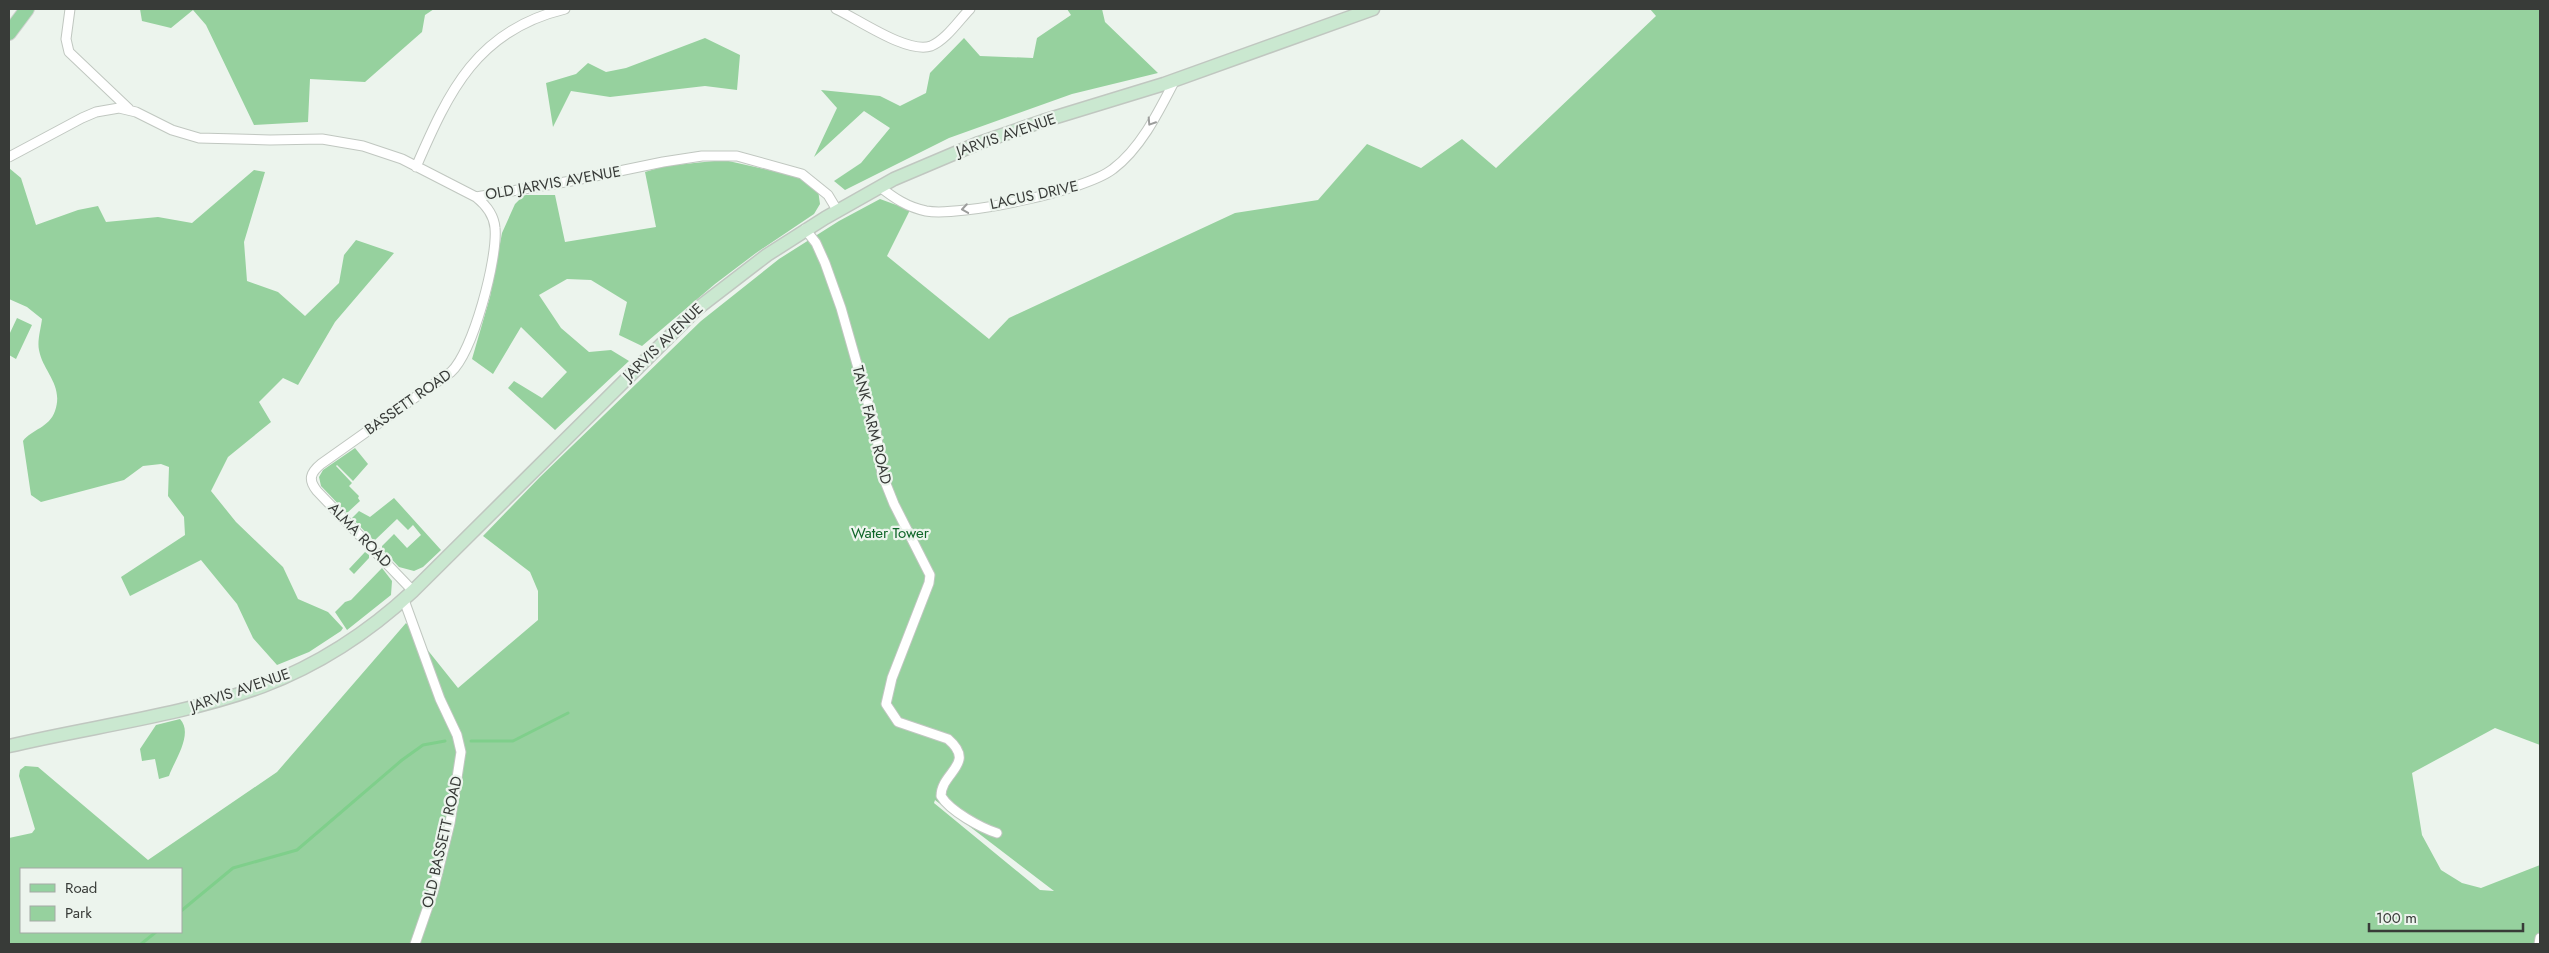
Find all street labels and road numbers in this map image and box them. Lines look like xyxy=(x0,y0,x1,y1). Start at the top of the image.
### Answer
street label: JARVIS AVENUE xyxy=(951,108,1059,163)
street label: OLD JARVIS AVENUE xyxy=(483,160,623,206)
street label: LACUS DRIVE xyxy=(988,175,1080,215)
street label: JARVIS AVENUE xyxy=(617,298,708,387)
street label: TANK FARM ROAD xyxy=(847,363,897,487)
street label: BASSETT ROAD xyxy=(360,364,456,440)
street label: ALMA ROAD xyxy=(323,497,397,573)
street label: JARVIS AVENUE xyxy=(185,663,293,718)
street label: OLD BASSETT ROAD xyxy=(416,774,468,910)

